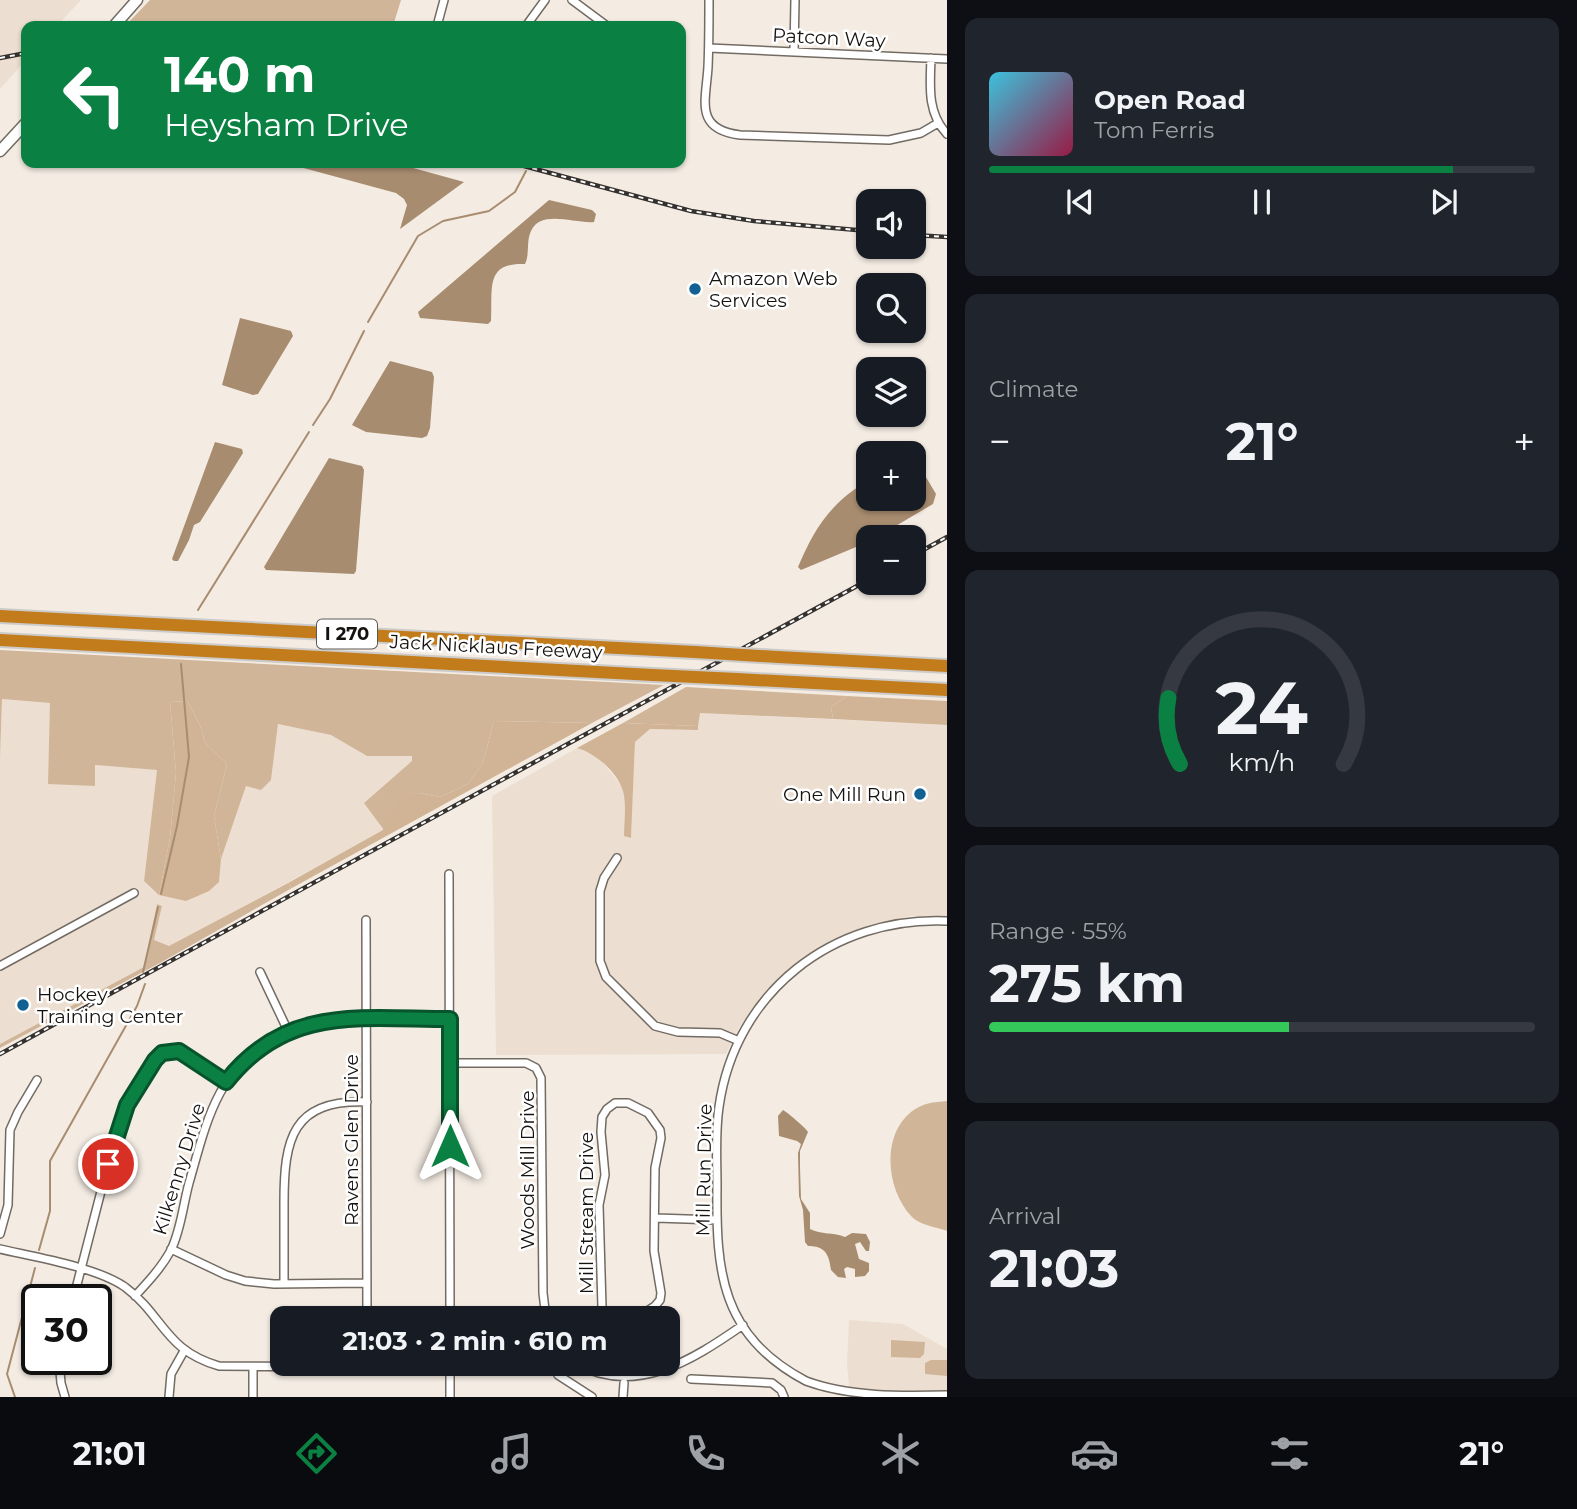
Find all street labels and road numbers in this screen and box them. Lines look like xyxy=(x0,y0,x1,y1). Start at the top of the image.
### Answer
street label: Patcon Way xyxy=(772,24,887,52)
road number: I 270 xyxy=(317,620,377,648)
street label: Jack Nicklaus Freeway xyxy=(388,630,604,664)
street label: Ravens Glen Drive xyxy=(340,1054,363,1226)
street label: Woods Mill Drive xyxy=(516,1090,539,1250)
street label: Kilkenny Drive xyxy=(148,1100,210,1238)
street label: Mill Run Drive xyxy=(691,1104,717,1236)
street label: Mill Stream Drive xyxy=(575,1132,598,1294)

